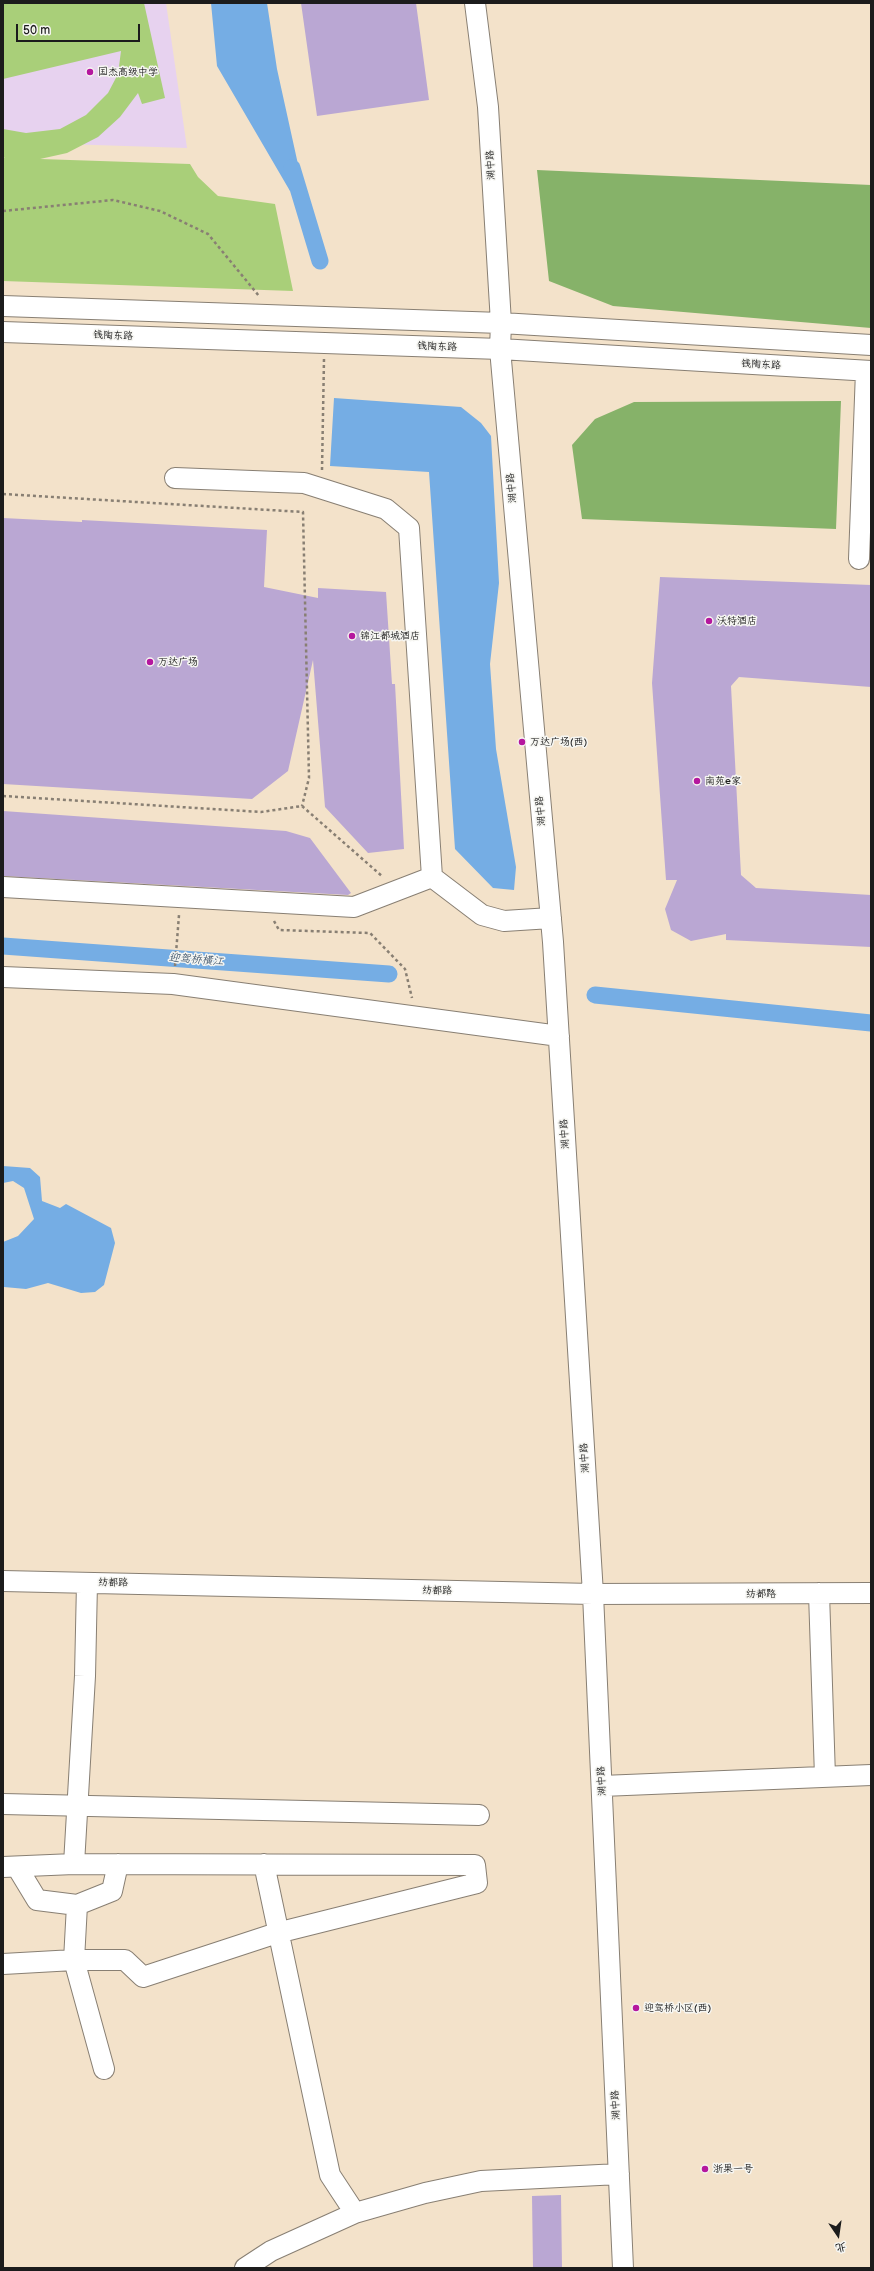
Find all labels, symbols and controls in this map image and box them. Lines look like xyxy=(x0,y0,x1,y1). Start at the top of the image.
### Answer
scale bar xyxy=(18,16,142,42)
text: 50 m xyxy=(23,23,50,38)
place label: 国杰高级中学 xyxy=(98,66,158,78)
marker: 国杰高级中学 xyxy=(85,67,95,77)
street label: 湖中路 xyxy=(484,150,498,180)
street label: 钱陶东路 xyxy=(93,329,133,343)
street label: 钱陶东路 xyxy=(417,340,457,354)
street label: 钱陶东路 xyxy=(741,358,781,372)
street label: 湖中路 xyxy=(505,473,519,503)
place label: 沃特酒店 xyxy=(717,615,757,627)
marker: 沃特酒店 xyxy=(704,616,714,626)
place label: 锦江都城酒店 xyxy=(360,630,420,642)
marker: 锦江都城酒店 xyxy=(347,631,357,641)
place label: 万达广场 xyxy=(158,656,198,668)
marker: 万达广场 xyxy=(145,657,155,667)
place label: 万达广场(西) xyxy=(530,736,587,748)
marker: 万达广场(西) xyxy=(517,737,527,747)
place label: 南苑e家 xyxy=(705,775,741,787)
marker: 南苑e家 xyxy=(692,776,702,786)
street label: 湖中路 xyxy=(534,796,548,826)
water label: 迎驾桥横江 xyxy=(168,951,224,969)
street label: 湖中路 xyxy=(558,1119,572,1149)
street label: 湖中路 xyxy=(578,1443,592,1473)
street label: 纺都路 xyxy=(98,1577,128,1589)
street label: 纺都路 xyxy=(422,1585,452,1597)
street label: 纺都路 xyxy=(746,1588,776,1600)
street label: 湖中路 xyxy=(595,1766,609,1796)
place label: 迎驾桥小区(西) xyxy=(644,2002,711,2014)
marker: 迎驾桥小区(西) xyxy=(631,2003,641,2013)
street label: 湖中路 xyxy=(609,2090,623,2120)
place label: 浙果一号 xyxy=(713,2163,753,2175)
marker: 浙果一号 xyxy=(700,2164,710,2174)
north arrow xyxy=(818,2215,858,2255)
text: 北 xyxy=(834,2240,848,2255)

